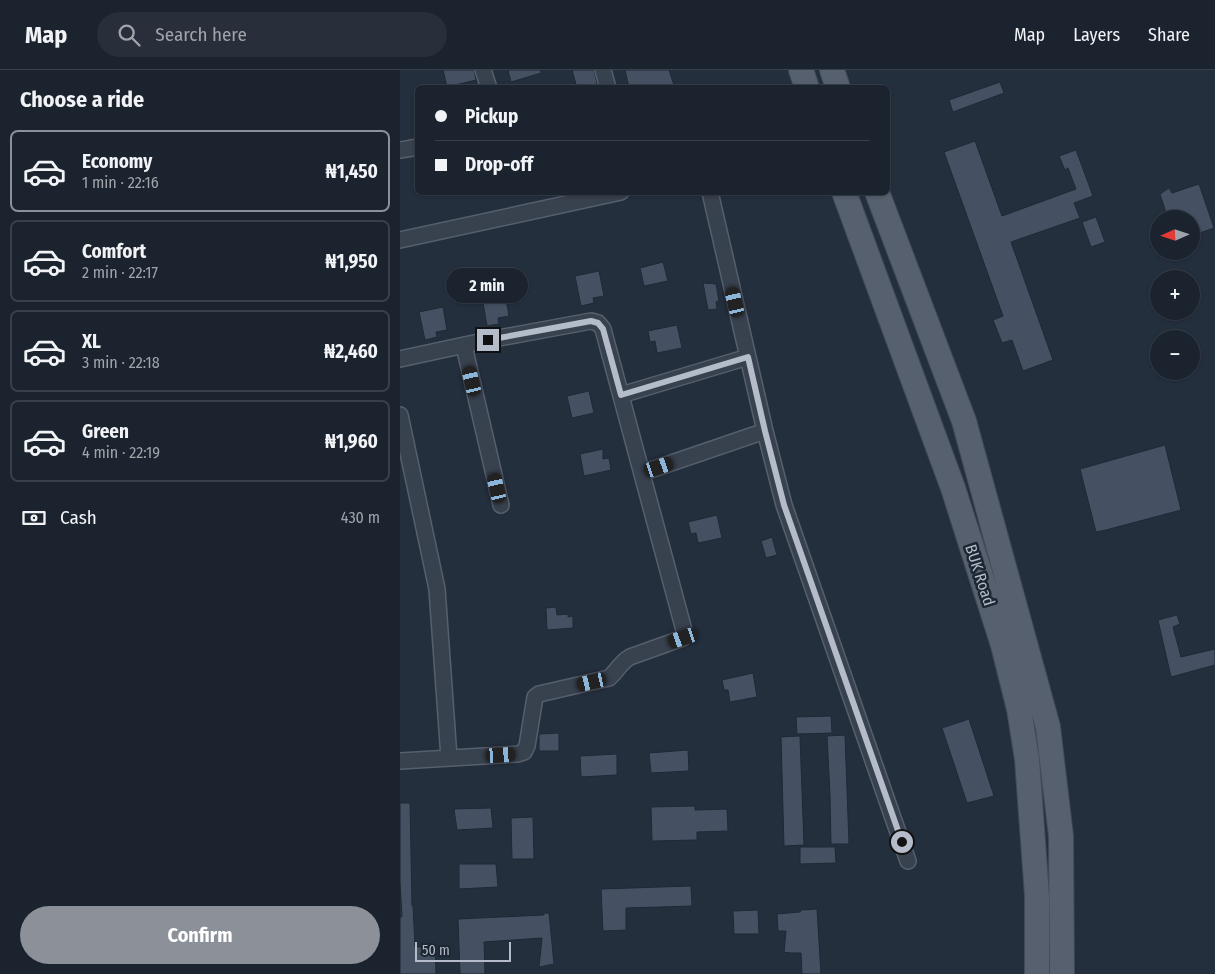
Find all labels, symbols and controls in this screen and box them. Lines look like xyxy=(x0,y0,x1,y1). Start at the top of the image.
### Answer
search box xyxy=(97,12,447,57)
text: Map xyxy=(25,21,67,49)
icon: search xyxy=(115,21,143,49)
text: Search here xyxy=(155,23,247,46)
text: Map xyxy=(1014,24,1045,46)
text: Layers xyxy=(1073,24,1120,46)
text: Share xyxy=(1148,24,1190,46)
text: Choose a ride xyxy=(20,86,144,113)
text: Pickup xyxy=(465,105,518,128)
icon: car xyxy=(22,149,67,194)
text: Economy xyxy=(82,150,152,173)
text: Drop-off xyxy=(465,153,533,176)
text: ₦1,450 xyxy=(326,160,378,183)
text: 1 min · 22:16 xyxy=(82,173,159,192)
north arrow xyxy=(1150,210,1200,260)
map controls xyxy=(1150,210,1200,380)
icon: car xyxy=(22,239,67,284)
text: Comfort xyxy=(82,240,146,263)
text: ₦1,950 xyxy=(325,250,378,273)
text: 2 min · 22:17 xyxy=(82,263,158,282)
callout: 2 min xyxy=(447,268,529,302)
button: + xyxy=(1150,270,1200,320)
text: 2 min xyxy=(469,276,505,295)
car xyxy=(724,286,745,318)
icon: car xyxy=(22,329,67,374)
route end xyxy=(477,329,499,351)
text: XL xyxy=(82,330,101,353)
button: − xyxy=(1150,330,1200,380)
text: ₦2,460 xyxy=(324,340,378,363)
text: 3 min · 22:18 xyxy=(82,353,160,372)
car xyxy=(461,365,482,397)
icon: car xyxy=(22,419,67,464)
text: Green xyxy=(82,420,129,443)
text: ₦1,960 xyxy=(325,430,378,453)
text: 4 min · 22:19 xyxy=(82,443,160,462)
car xyxy=(642,455,675,479)
car xyxy=(486,472,507,504)
icon: cash xyxy=(20,504,48,532)
text: Cash xyxy=(60,506,97,529)
text: 430 m xyxy=(341,508,380,527)
street label: BUK Road xyxy=(961,542,999,608)
car xyxy=(666,626,699,650)
car xyxy=(575,671,608,693)
car xyxy=(485,747,516,763)
route start xyxy=(891,831,913,853)
button: Confirm xyxy=(20,906,380,964)
scale bar xyxy=(415,939,511,962)
text: 50 m xyxy=(422,942,450,959)

